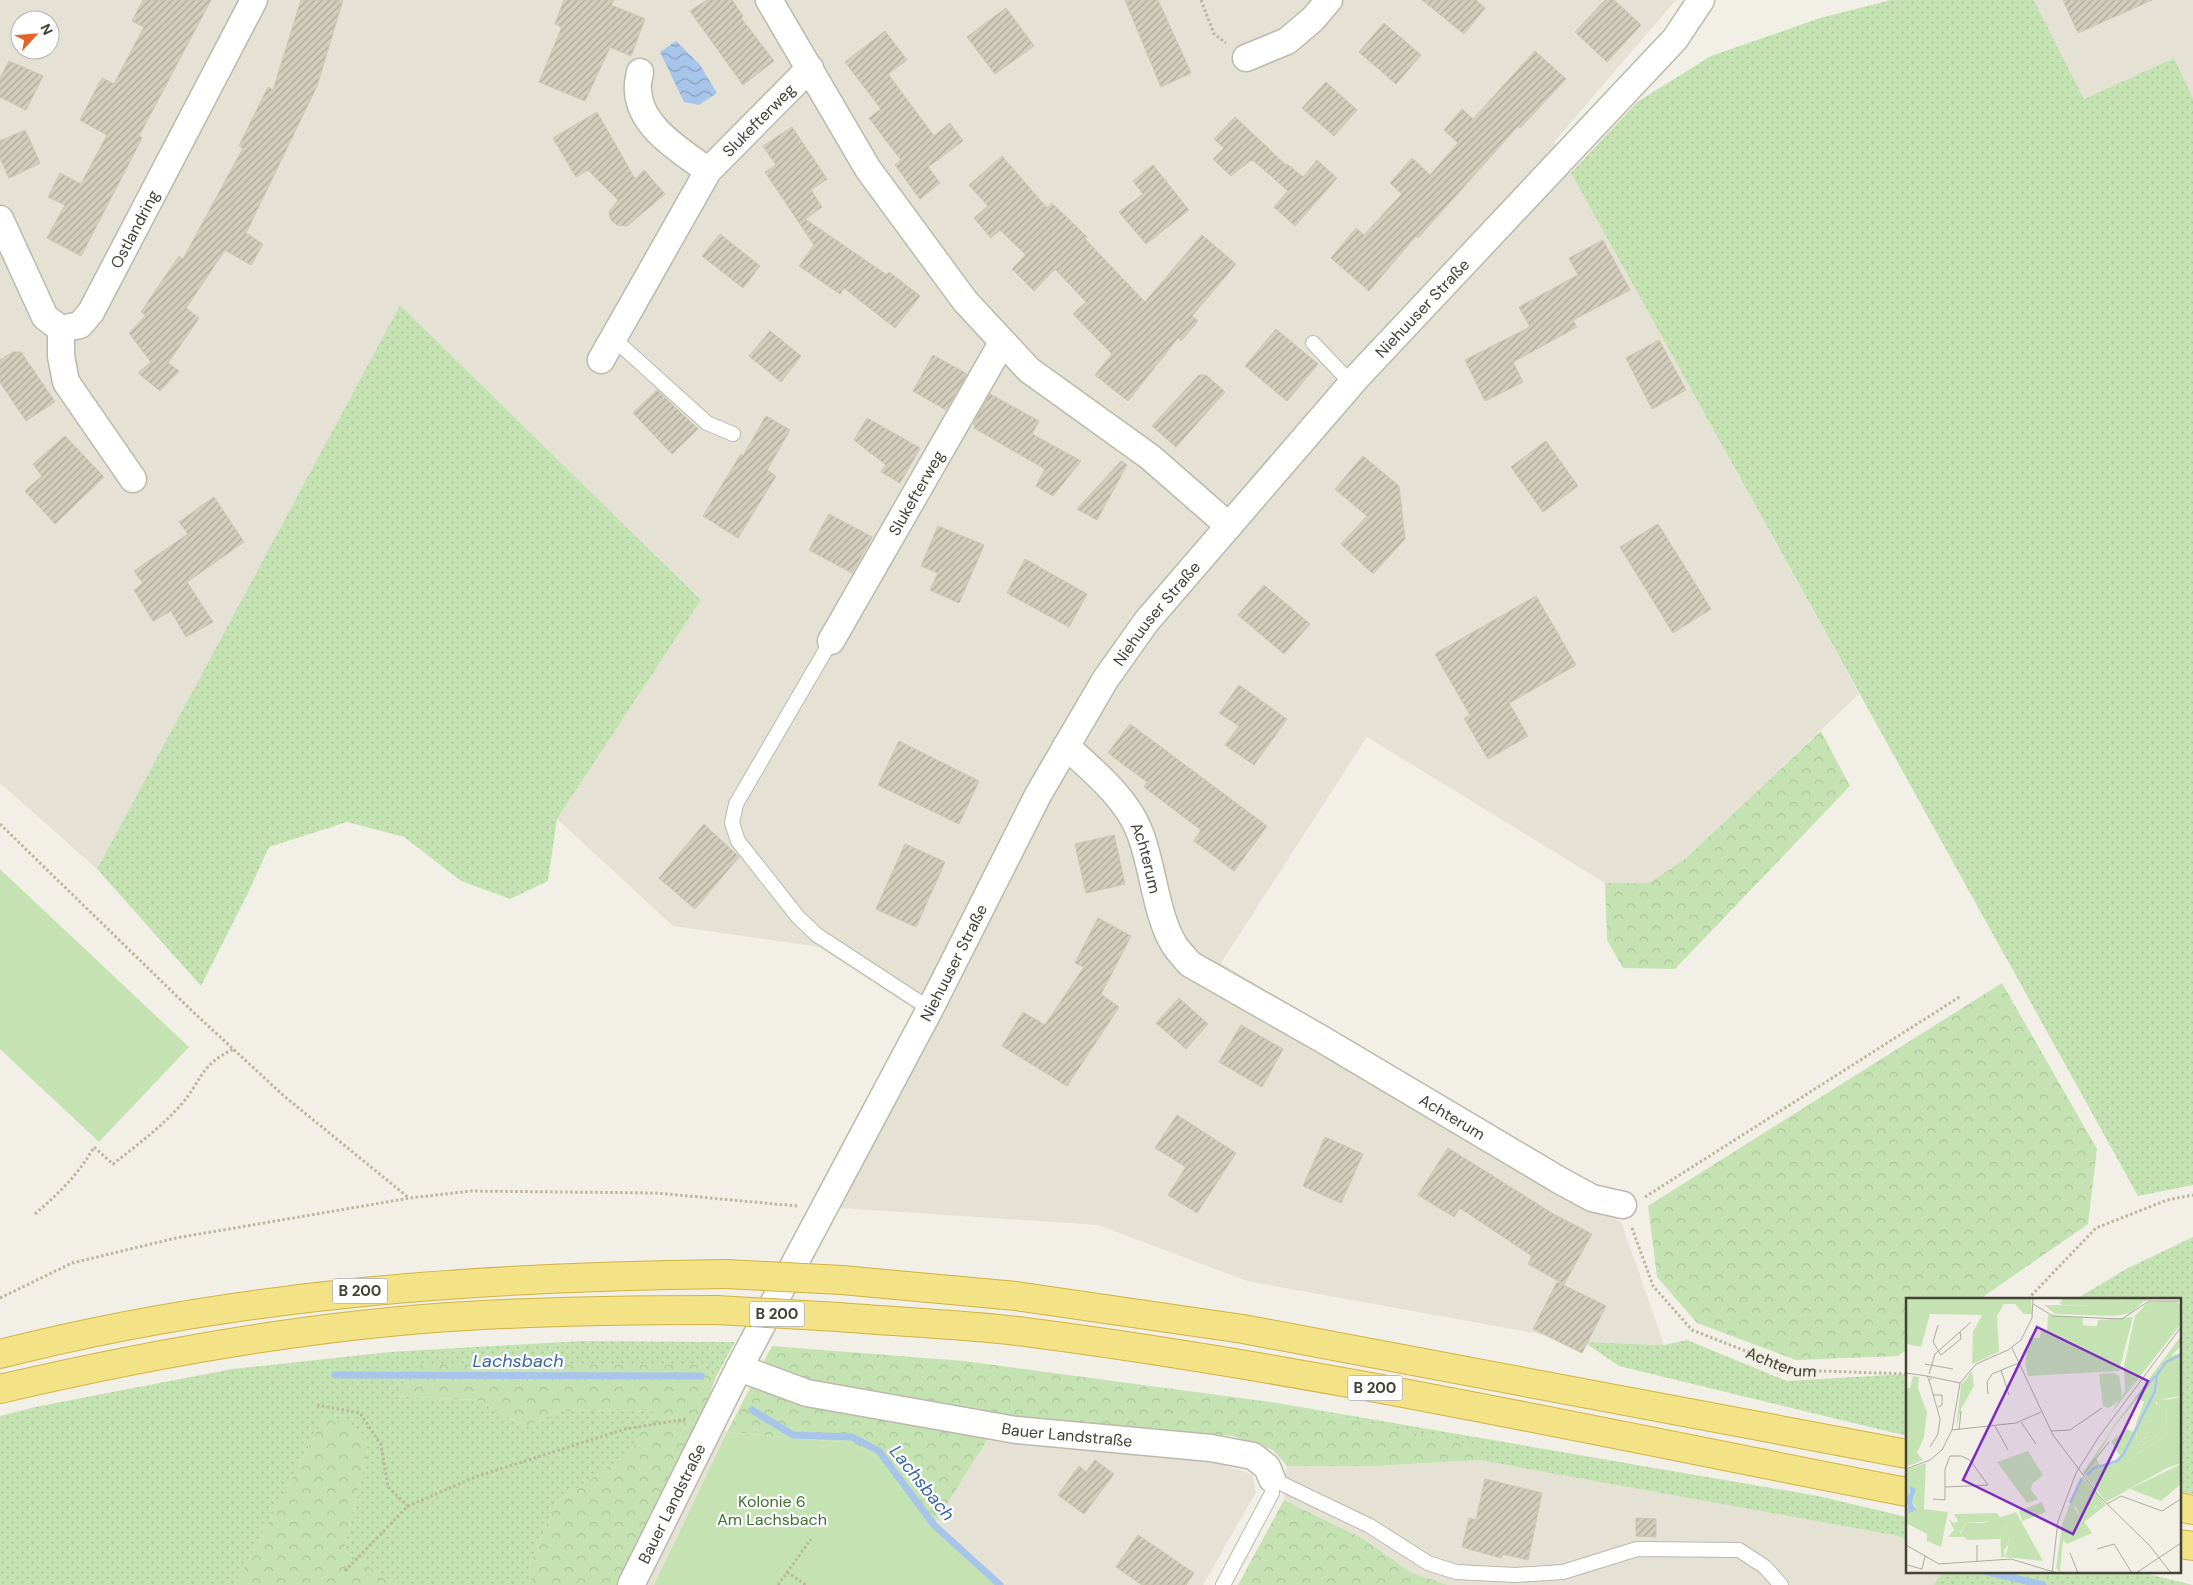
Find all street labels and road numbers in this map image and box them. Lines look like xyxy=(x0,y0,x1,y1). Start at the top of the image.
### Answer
street label: Slukefterweg xyxy=(718,79,799,161)
street label: Ostlandring xyxy=(105,186,164,272)
street label: Niehuuser Straße xyxy=(1370,254,1474,362)
street label: Slukefterweg xyxy=(883,446,949,539)
street label: Niehuuser Straße xyxy=(1108,557,1204,670)
street label: Achterum xyxy=(1126,819,1166,895)
street label: Niehuuser Straße xyxy=(915,901,992,1025)
street label: Achterum xyxy=(1416,1089,1489,1144)
road number: B 200 xyxy=(332,1278,388,1304)
road number: B 200 xyxy=(750,1302,804,1326)
street label: Achterum xyxy=(1743,1342,1817,1381)
road number: B 200 xyxy=(1348,1376,1402,1400)
street label: Bauer Landstraße xyxy=(1000,1417,1133,1451)
street label: Bauer Landstraße xyxy=(633,1440,710,1567)

